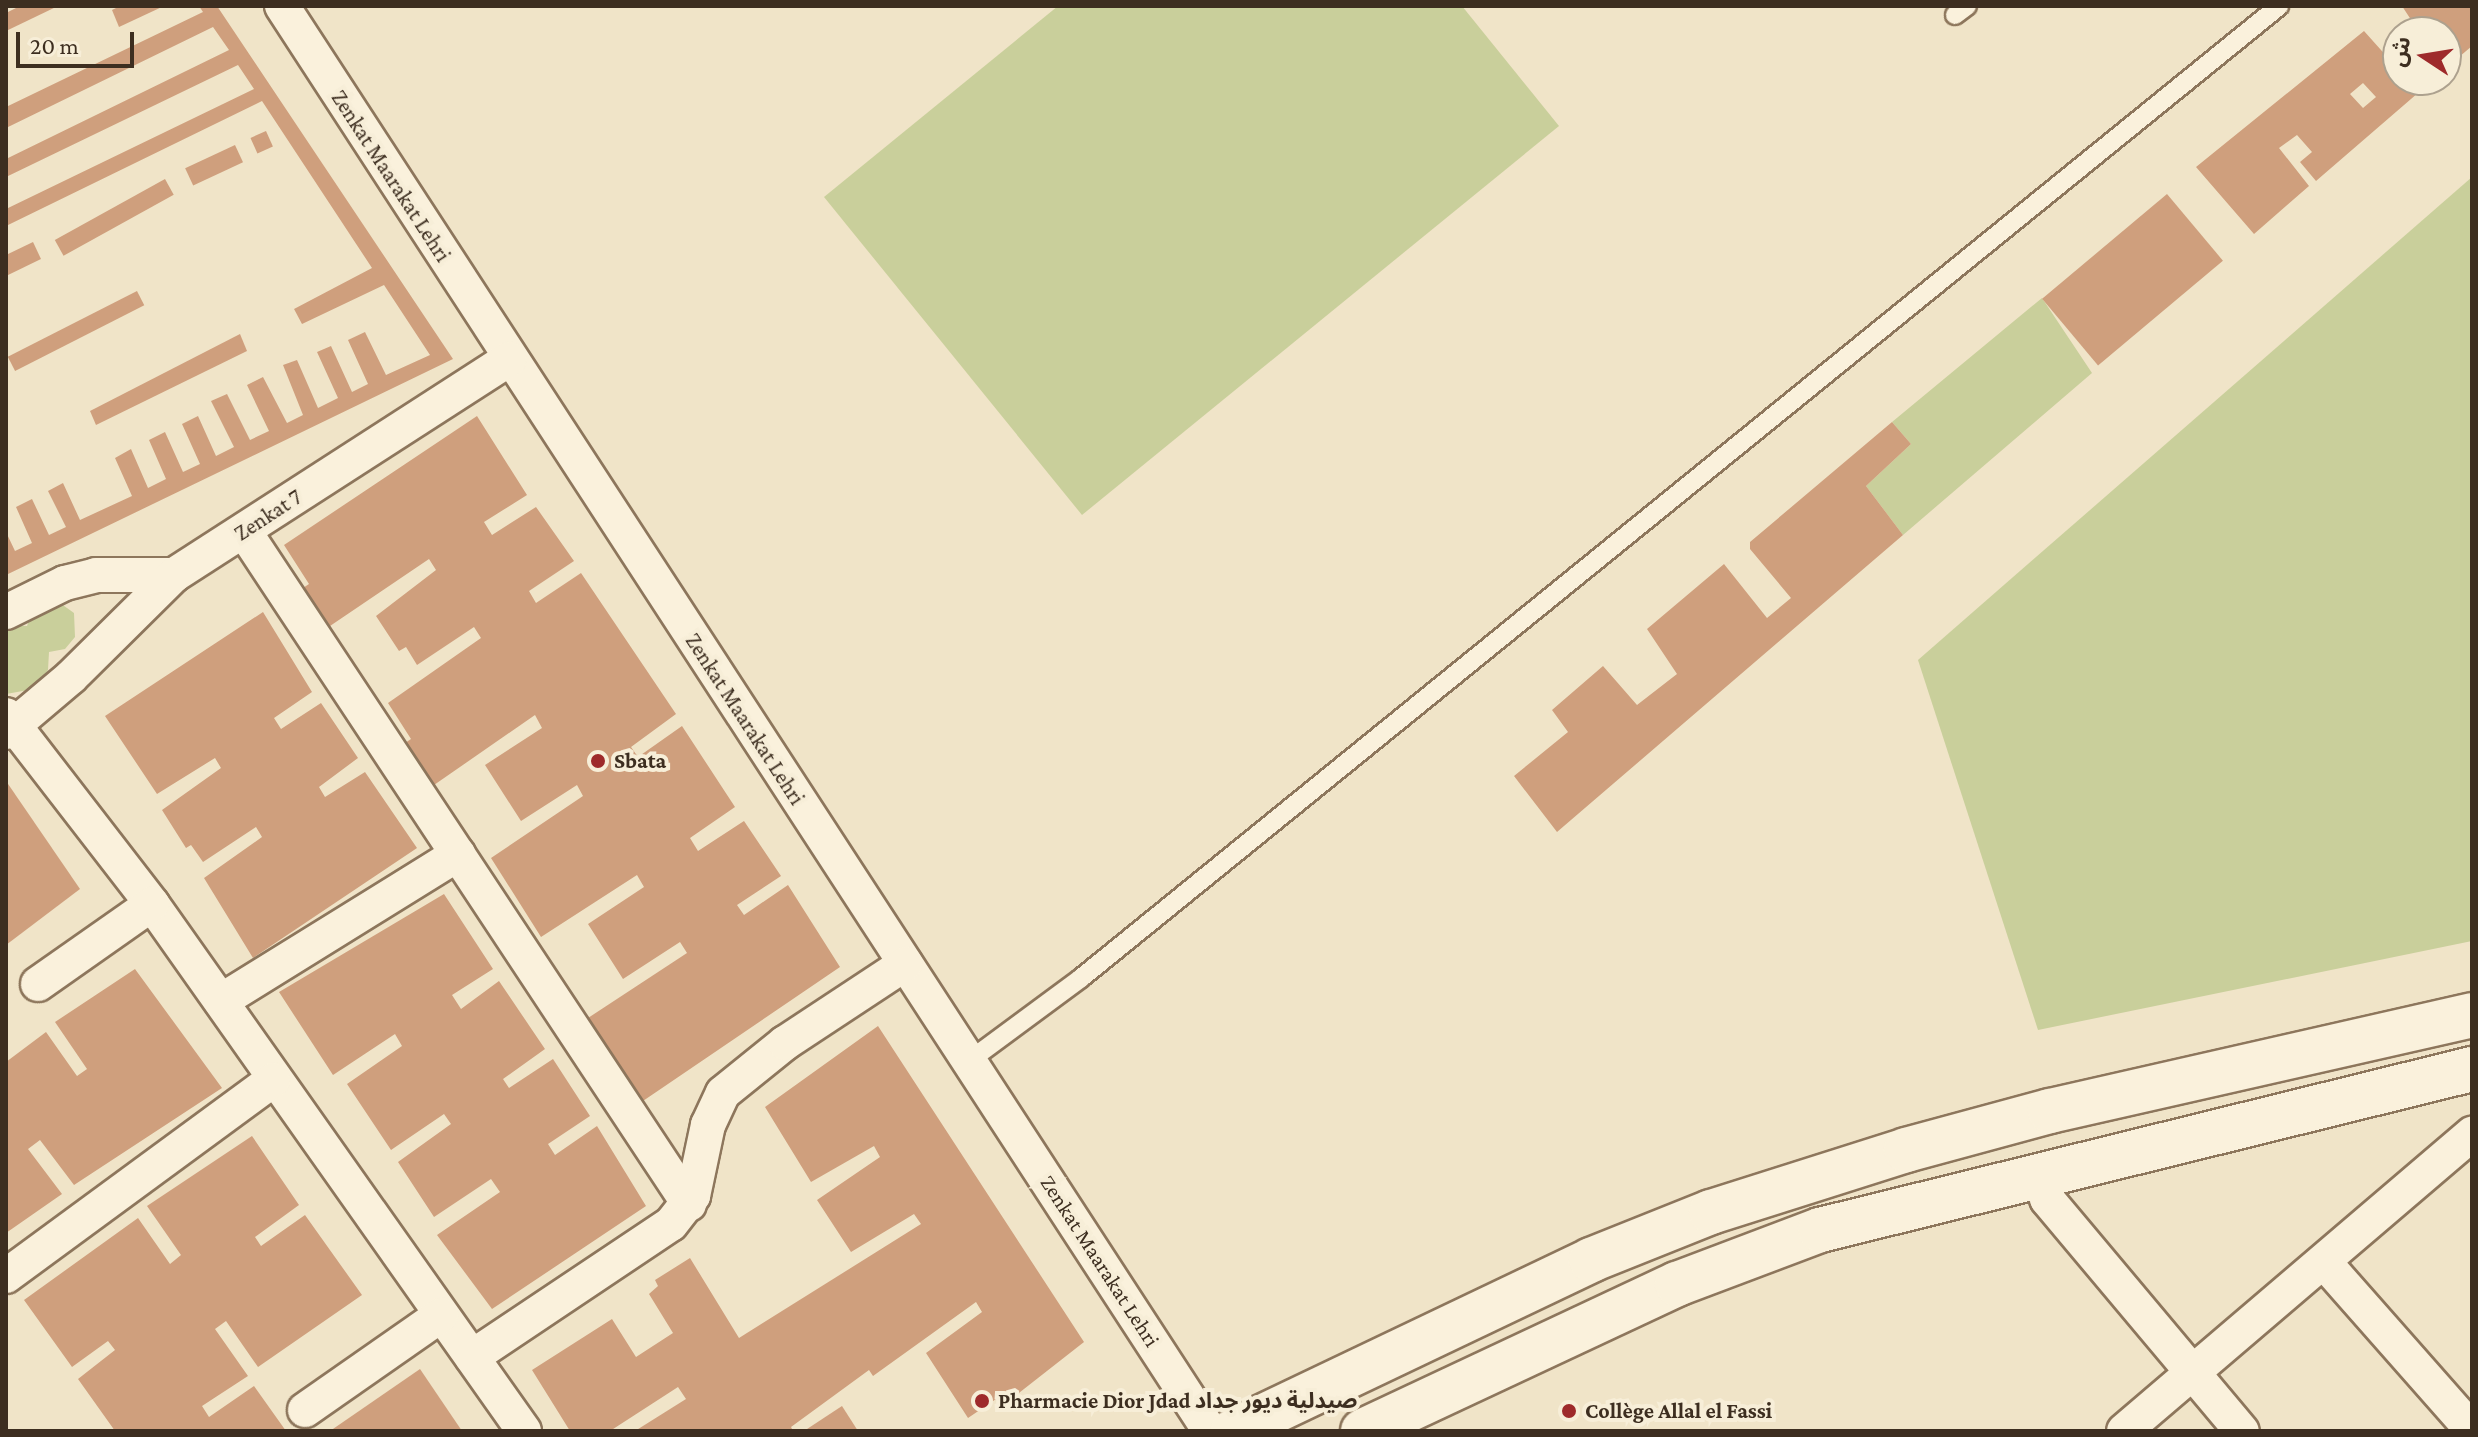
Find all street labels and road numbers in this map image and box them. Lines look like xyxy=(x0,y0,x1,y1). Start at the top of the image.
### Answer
street label: Zenkat Maarakat Lehri xyxy=(326,85,456,267)
street label: Zenkat 7 xyxy=(229,483,307,547)
street label: Zenkat Maarakat Lehri xyxy=(680,628,810,810)
street label: Zenkat Maarakat Lehri xyxy=(1035,1170,1165,1352)

